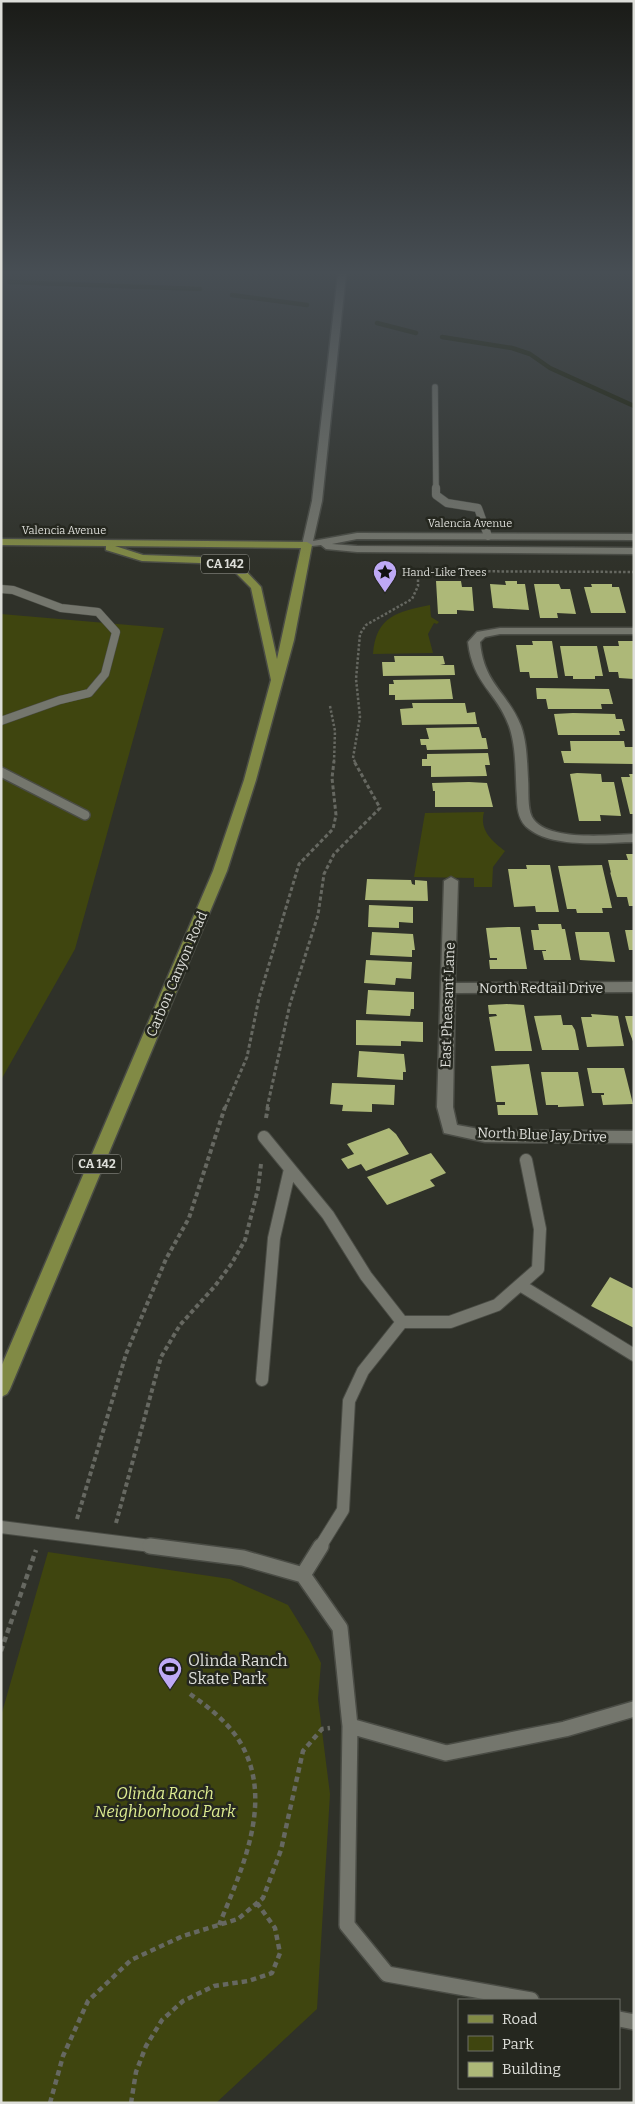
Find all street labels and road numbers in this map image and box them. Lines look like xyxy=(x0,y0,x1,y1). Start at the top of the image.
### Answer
street label: Valencia Avenue xyxy=(428,517,512,530)
street label: Valencia Avenue xyxy=(22,524,106,537)
road number: CA 142 xyxy=(201,554,249,574)
street label: Carbon Canyon Road xyxy=(143,909,211,1039)
street label: East Pheasant Lane xyxy=(437,942,459,1068)
street label: North Redtail Drive xyxy=(479,980,603,997)
street label: North Blue Jay Drive xyxy=(477,1124,607,1146)
road number: CA 142 xyxy=(73,1154,121,1174)

